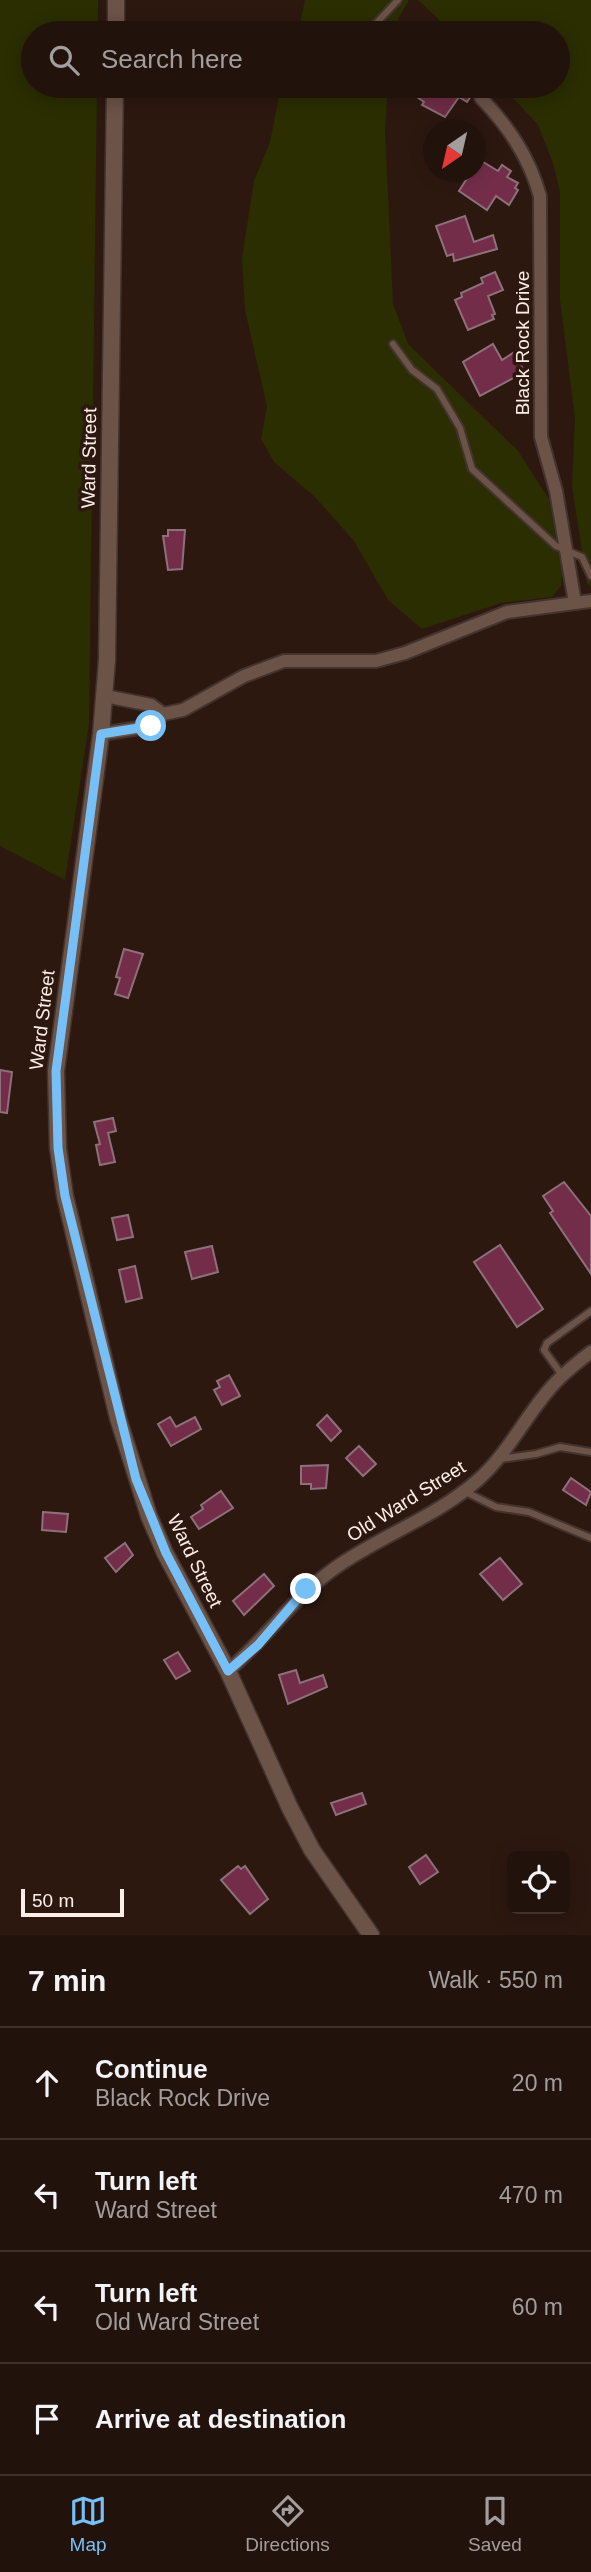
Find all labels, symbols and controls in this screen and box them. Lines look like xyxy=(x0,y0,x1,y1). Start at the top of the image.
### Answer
search box xyxy=(21,21,570,98)
icon: search xyxy=(45,41,83,79)
text: Search here xyxy=(101,44,243,74)
north arrow xyxy=(423,119,486,182)
street label: Black Rock Drive xyxy=(512,271,533,415)
street label: Ward Street xyxy=(78,407,100,509)
route start xyxy=(135,710,166,741)
street label: Ward Street xyxy=(25,968,59,1071)
street label: Old Ward Street xyxy=(343,1456,470,1546)
street label: Ward Street xyxy=(163,1511,227,1611)
route end xyxy=(290,1573,321,1604)
map controls xyxy=(507,1851,570,1914)
button: locate xyxy=(507,1851,570,1914)
scale bar xyxy=(21,1886,124,1918)
text: 50 m xyxy=(32,1890,74,1911)
text: 7 min xyxy=(28,1964,106,1997)
text: Walk · 550 m xyxy=(428,1967,563,1993)
text: Continue xyxy=(95,2054,208,2084)
icon: ahead xyxy=(28,2064,66,2102)
text: 20 m xyxy=(512,2070,563,2096)
text: Black Rock Drive xyxy=(95,2085,270,2111)
text: Turn left xyxy=(95,2166,197,2196)
icon: left xyxy=(28,2176,66,2214)
text: 470 m xyxy=(499,2182,563,2208)
text: Ward Street xyxy=(95,2197,217,2223)
text: Turn left xyxy=(95,2278,197,2308)
icon: left xyxy=(28,2288,66,2326)
text: 60 m xyxy=(512,2294,563,2320)
text: Old Ward Street xyxy=(95,2309,259,2335)
icon: arrive xyxy=(28,2400,66,2438)
text: Arrive at destination xyxy=(95,2404,346,2434)
tab: Map xyxy=(69,2492,107,2556)
tab: Directions xyxy=(245,2492,330,2556)
tab: Saved xyxy=(468,2492,522,2556)

